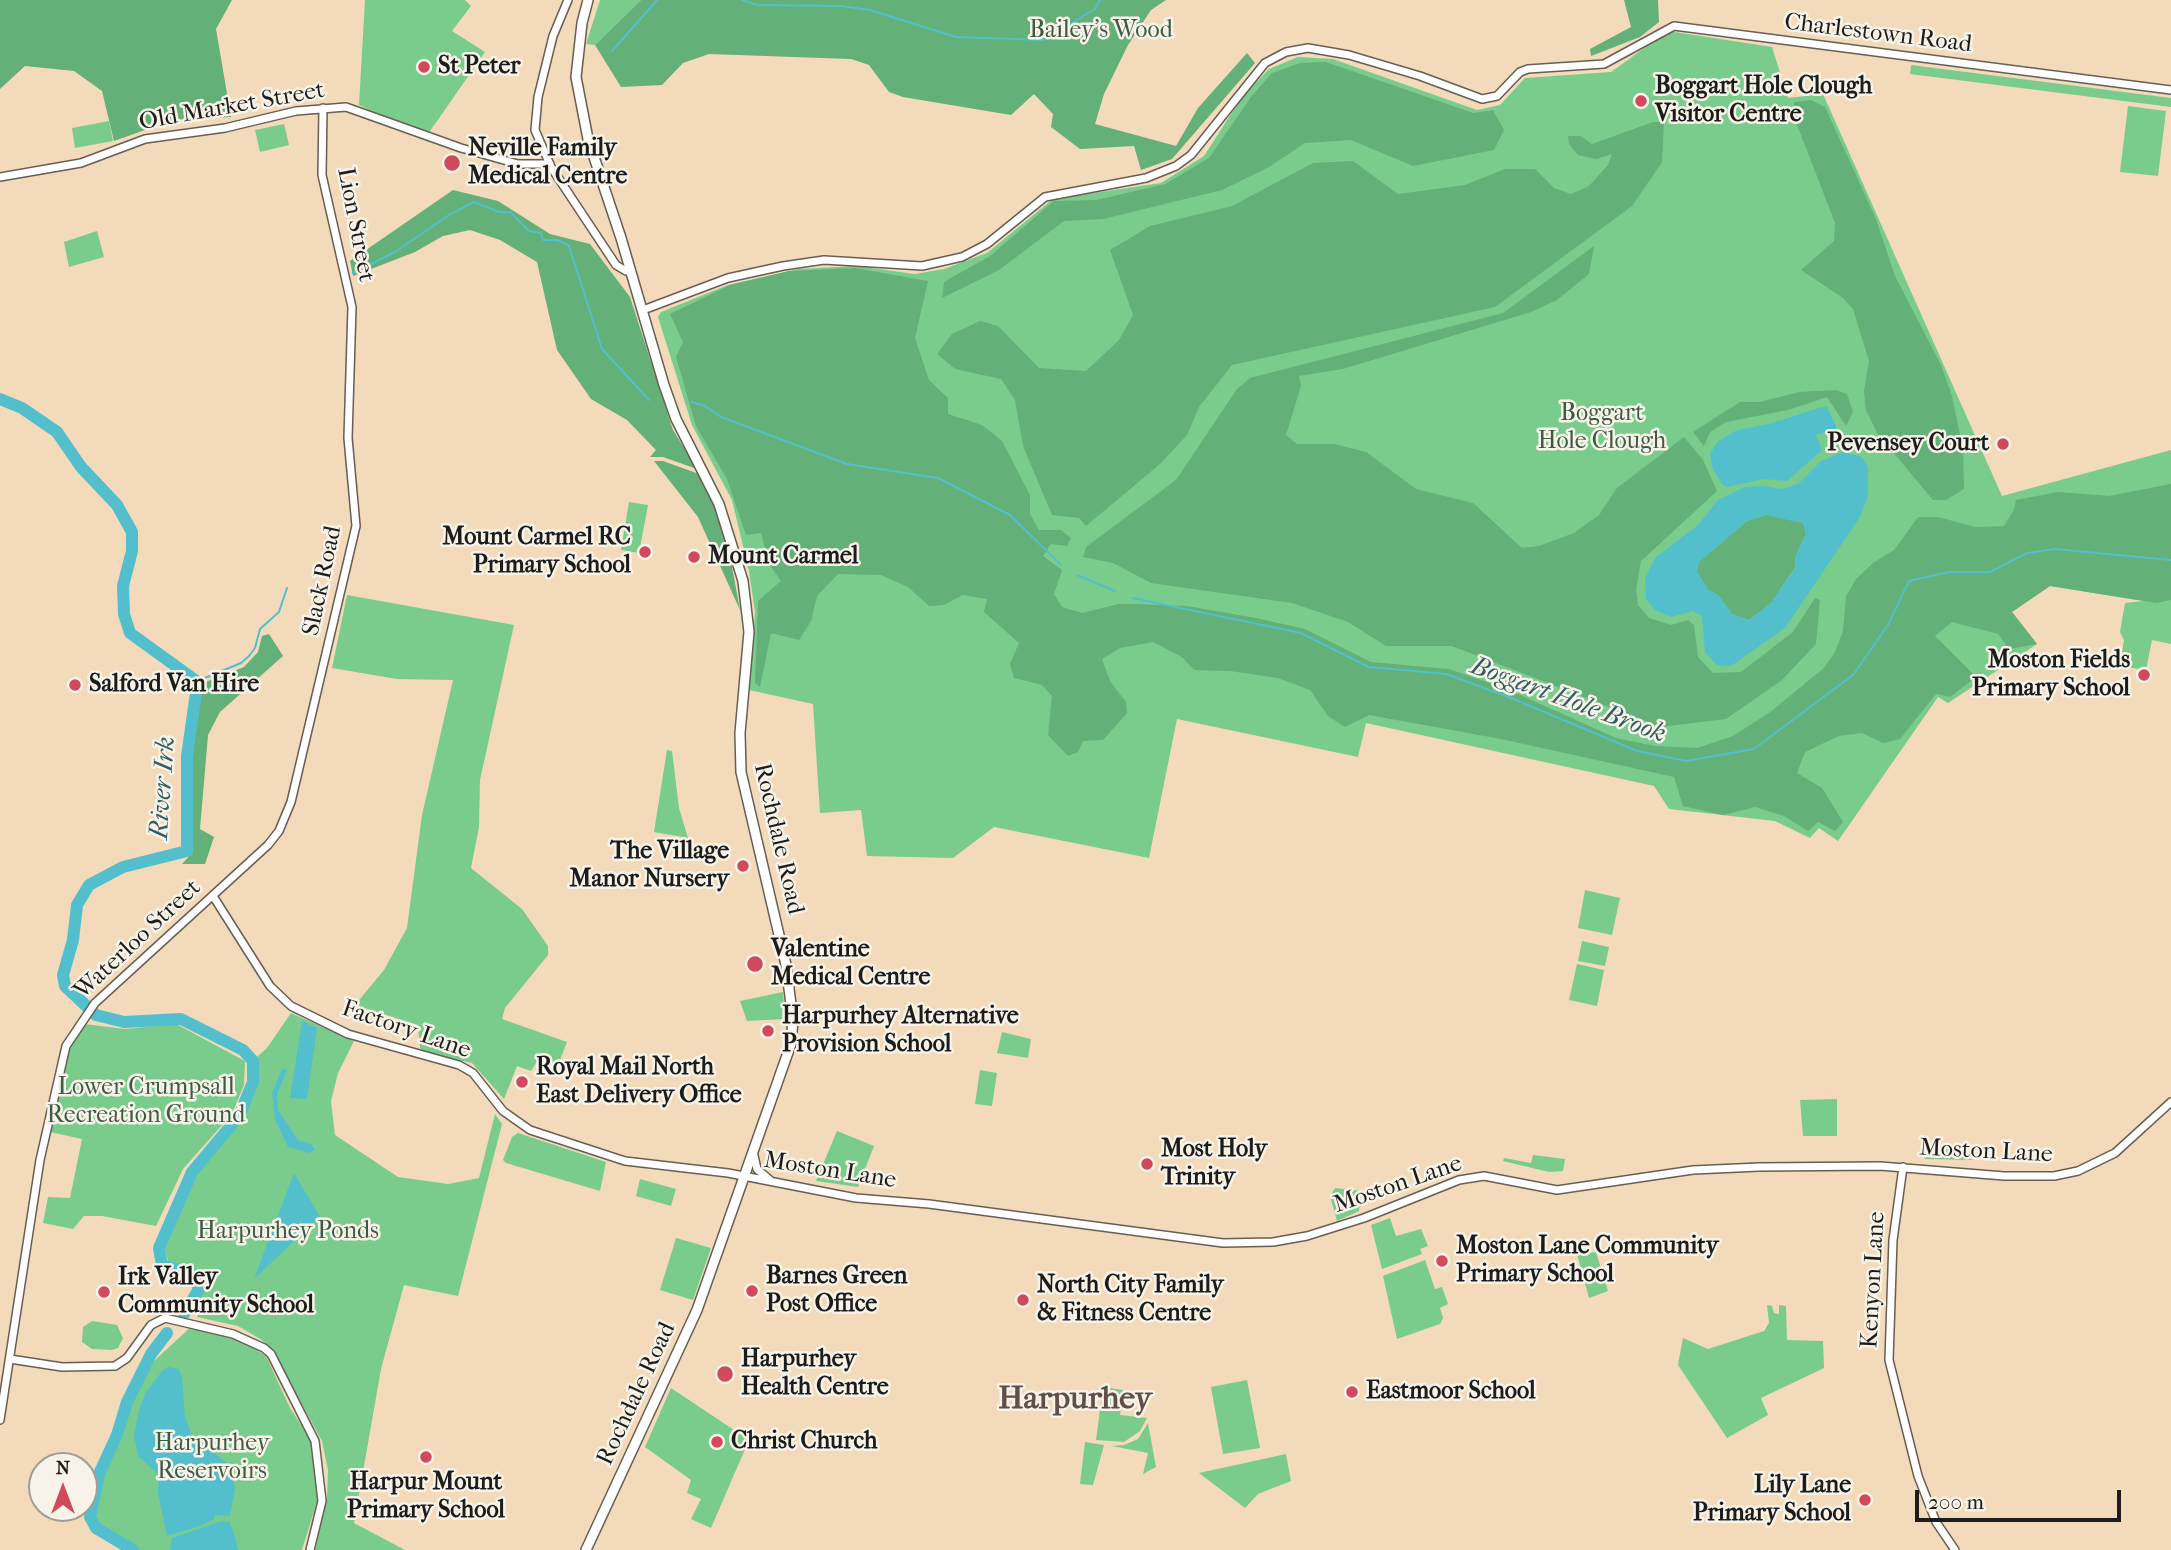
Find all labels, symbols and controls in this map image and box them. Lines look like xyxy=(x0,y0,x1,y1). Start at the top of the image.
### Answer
street label: Charlestown Road xyxy=(1783,8,1973,60)
park label: Bailey's Wood xyxy=(1029,17,1173,45)
place label: St Peter xyxy=(438,53,521,81)
marker: St Peter xyxy=(416,59,432,75)
place label: Boggart Hole Clough Visitor Centre xyxy=(1655,73,1872,129)
street label: Old Market Street xyxy=(137,77,327,137)
marker: Boggart Hole Clough Visitor Centre xyxy=(1633,93,1649,109)
place label: Neville Family Medical Centre xyxy=(468,135,627,191)
marker: Neville Family Medical Centre xyxy=(442,153,462,173)
street label: Lion Street xyxy=(330,165,380,285)
park label: Boggart Hole Clough xyxy=(1538,400,1666,456)
place label: Pevensey Court xyxy=(1827,430,1989,458)
marker: Pevensey Court xyxy=(1995,436,2011,452)
street label: Slack Road xyxy=(297,523,349,639)
place label: Mount Carmel RC Primary School xyxy=(443,524,631,580)
place label: Mount Carmel xyxy=(708,543,858,571)
marker: Mount Carmel RC Primary School xyxy=(637,544,653,560)
marker: Mount Carmel xyxy=(686,549,702,565)
place label: Moston Fields Primary School xyxy=(1972,647,2130,703)
water label: Boggart Hole Brook xyxy=(1466,651,1670,751)
marker: Moston Fields Primary School xyxy=(2136,667,2152,683)
place label: Salford Van Hire xyxy=(89,671,259,699)
marker: Salford Van Hire xyxy=(67,677,83,693)
water label: River Irk xyxy=(145,735,183,841)
street label: Rochdale Road xyxy=(747,761,809,917)
place label: The Village Manor Nursery xyxy=(570,838,729,894)
marker: The Village Manor Nursery xyxy=(735,858,751,874)
street label: Waterloo Street xyxy=(69,874,207,1006)
place label: Valentine Medical Centre xyxy=(771,936,930,992)
marker: Valentine Medical Centre xyxy=(745,954,765,974)
street label: Factory Lane xyxy=(338,995,474,1065)
place label: Harpurhey Alternative Provision School xyxy=(782,1003,1019,1059)
marker: Harpurhey Alternative Provision School xyxy=(760,1023,776,1039)
place label: Royal Mail North East Delivery Office xyxy=(536,1054,742,1110)
park label: Lower Crumpsall Recreation Ground xyxy=(47,1074,245,1130)
marker: Royal Mail North East Delivery Office xyxy=(514,1074,530,1090)
street label: Moston Lane xyxy=(1919,1134,2053,1170)
place label: Most Holy Trinity xyxy=(1161,1136,1267,1192)
street label: Moston Lane xyxy=(762,1146,898,1196)
street label: Moston Lane xyxy=(1330,1150,1466,1220)
marker: Most Holy Trinity xyxy=(1139,1156,1155,1172)
street label: Kenyon Lane xyxy=(1856,1211,1892,1349)
park label: Harpurhey Ponds xyxy=(197,1218,379,1246)
place label: Moston Lane Community Primary School xyxy=(1456,1233,1719,1289)
marker: Moston Lane Community Primary School xyxy=(1434,1253,1450,1269)
place label: Barnes Green Post Office xyxy=(766,1263,907,1319)
place label: Irk Valley Community School xyxy=(118,1264,314,1320)
place label: North City Family & Fitness Centre xyxy=(1037,1272,1224,1328)
marker: Barnes Green Post Office xyxy=(744,1283,760,1299)
marker: Irk Valley Community School xyxy=(96,1284,112,1300)
marker: North City Family & Fitness Centre xyxy=(1015,1292,1031,1308)
street label: Rochdale Road xyxy=(591,1318,683,1470)
place label: Harpurhey Health Centre xyxy=(741,1346,889,1402)
marker: Harpurhey Health Centre xyxy=(715,1364,735,1384)
place label: Eastmoor School xyxy=(1366,1378,1536,1406)
district label: Harpurhey xyxy=(998,1381,1152,1419)
marker: Eastmoor School xyxy=(1344,1384,1360,1400)
place label: Christ Church xyxy=(731,1428,877,1456)
park label: Harpurhey Reservoirs xyxy=(154,1430,270,1486)
marker: Christ Church xyxy=(709,1434,725,1450)
marker: Harpur Mount Primary School xyxy=(418,1449,434,1465)
north arrow xyxy=(28,1452,98,1522)
text: N xyxy=(56,1457,70,1479)
place label: Harpur Mount Primary School xyxy=(347,1469,505,1525)
place label: Lily Lane Primary School xyxy=(1693,1472,1851,1528)
scale bar xyxy=(1919,1476,2126,1520)
text: 200 m xyxy=(1928,1490,1984,1514)
marker: Lily Lane Primary School xyxy=(1857,1492,1873,1508)

